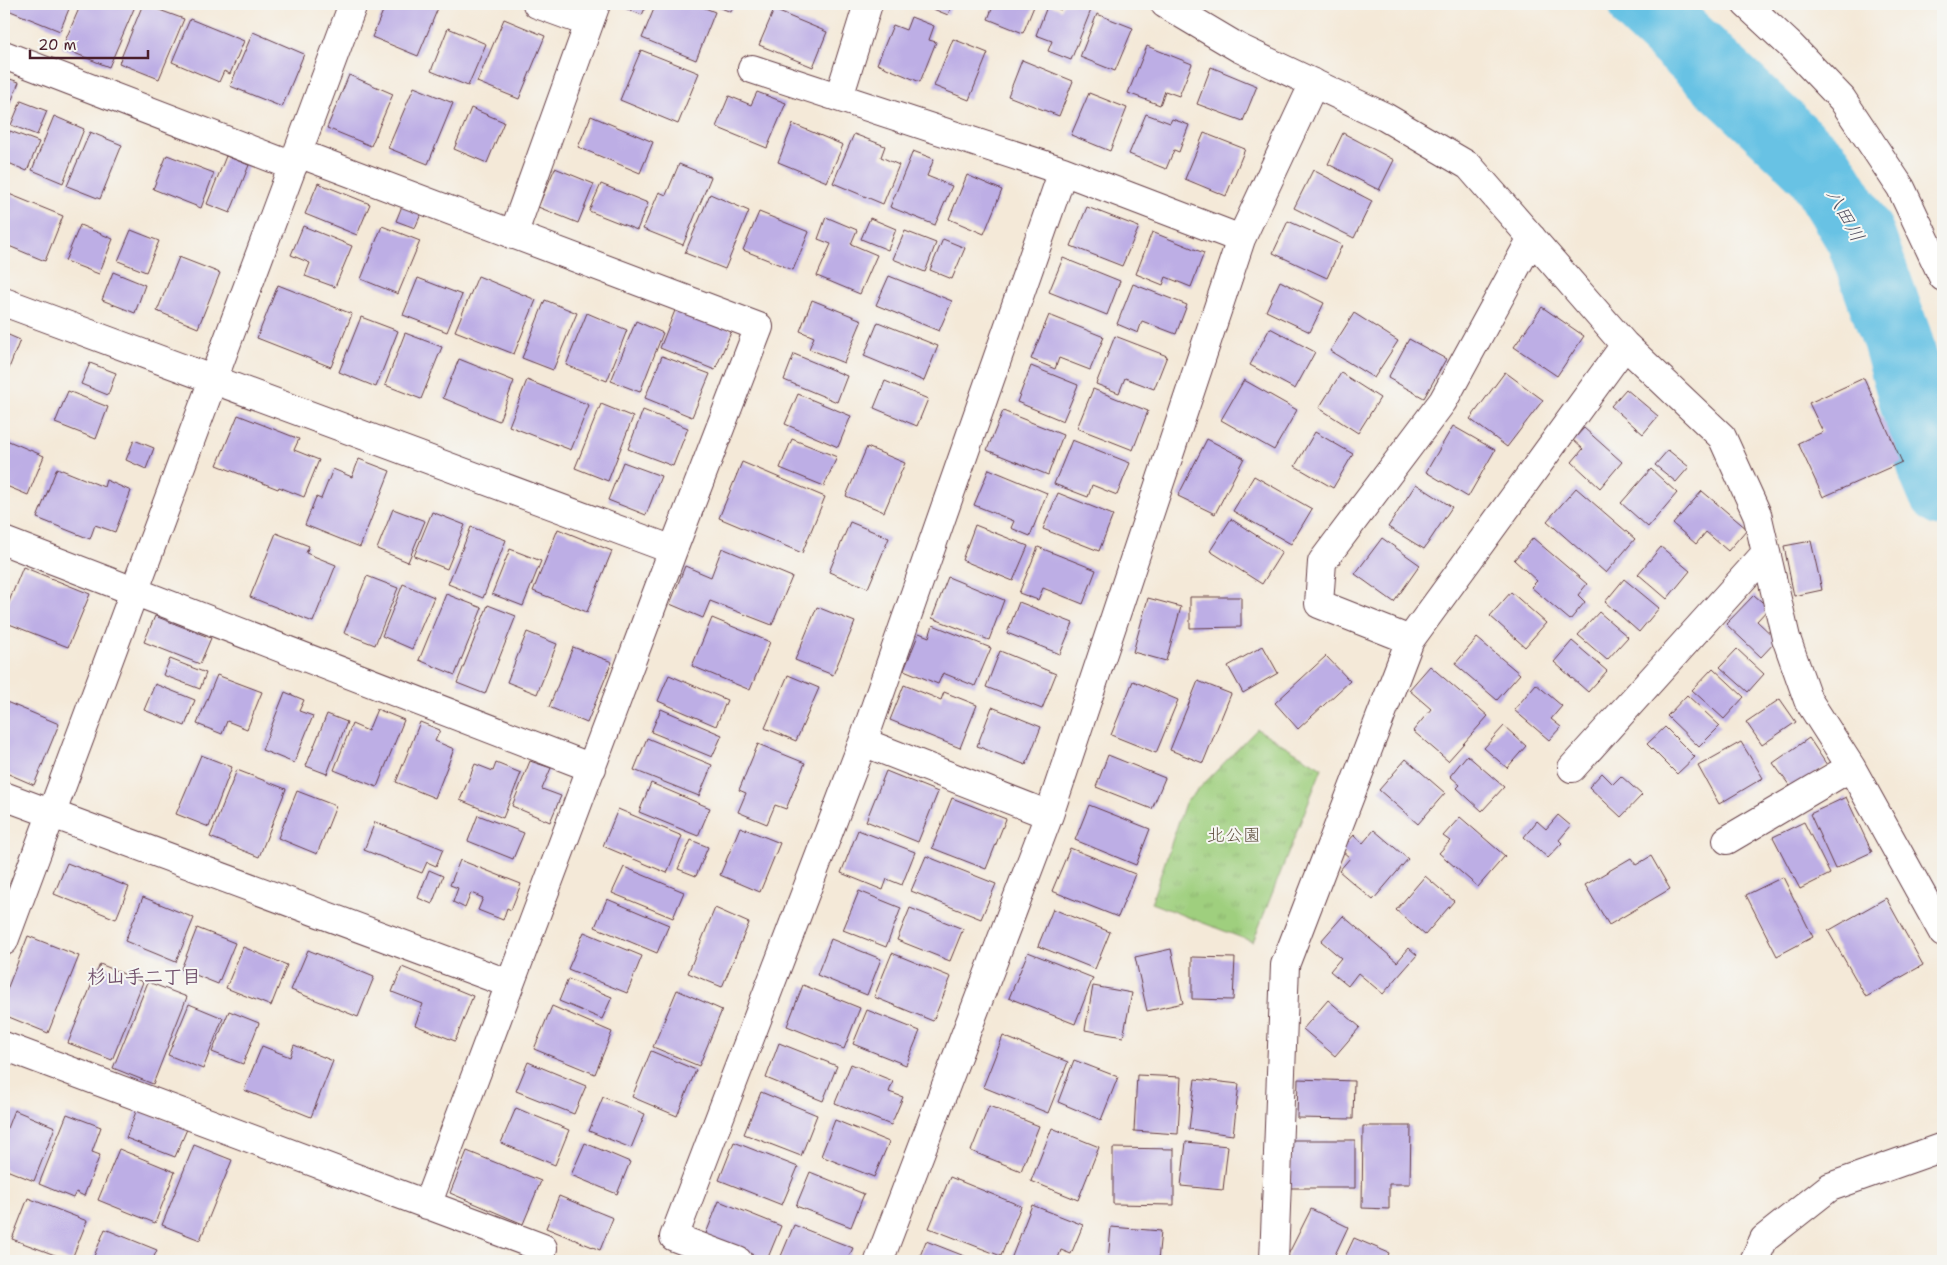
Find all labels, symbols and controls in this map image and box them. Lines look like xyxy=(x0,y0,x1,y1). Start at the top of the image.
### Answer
scale bar xyxy=(30,28,148,60)
text: 20 m xyxy=(38,35,77,55)
water label: 八田川 xyxy=(1821,184,1870,246)
park label: 北公園 xyxy=(1207,823,1261,847)
district label: 杉山手二丁目 xyxy=(87,964,201,989)

